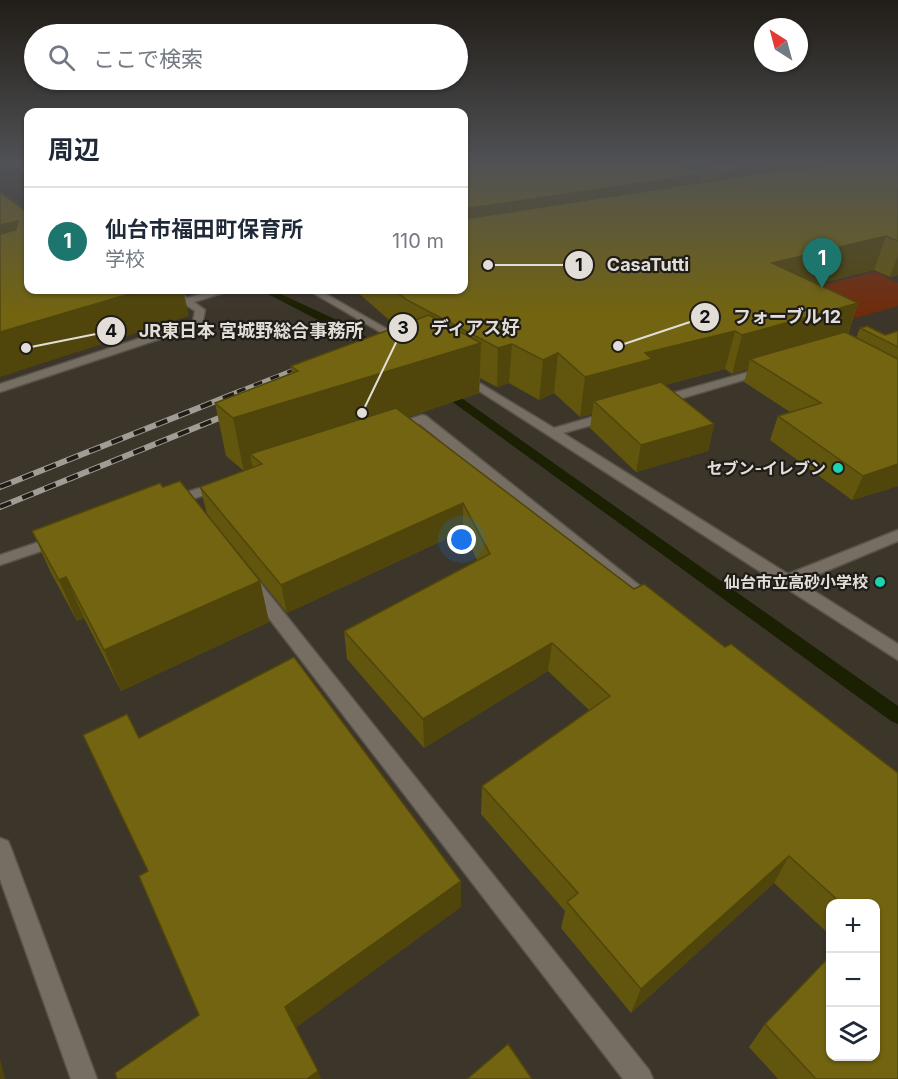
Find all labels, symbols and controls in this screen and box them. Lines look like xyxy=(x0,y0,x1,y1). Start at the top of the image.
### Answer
north arrow xyxy=(754,18,808,72)
search box xyxy=(24,24,468,90)
icon: search xyxy=(45,41,78,74)
text: ここで検索 xyxy=(93,46,203,72)
text: 周辺 xyxy=(48,134,100,165)
text: 仙台市福田町保育所 xyxy=(105,216,303,242)
text: 1 xyxy=(63,229,72,253)
text: 110 m xyxy=(392,229,444,253)
pin: 1 xyxy=(802,238,842,288)
text: 学校 xyxy=(105,247,145,271)
callout: CasaTutti xyxy=(564,247,701,283)
text: 1 xyxy=(575,254,583,275)
text: CasaTutti xyxy=(607,254,689,275)
callout: フォーブル12 xyxy=(690,299,853,335)
text: 2 xyxy=(699,306,711,327)
text: フォーブル12 xyxy=(733,306,841,327)
callout: ディアス好 xyxy=(388,310,532,346)
callout: JR東日本 宮城野総合事務所 xyxy=(96,313,375,349)
text: 3 xyxy=(397,317,409,338)
text: ディアス好 xyxy=(431,317,519,338)
text: 4 xyxy=(105,320,117,341)
text: JR東日本 宮城野総合事務所 xyxy=(139,320,363,341)
place label: セブン-イレブン xyxy=(707,458,826,478)
marker: セブン-イレブン xyxy=(831,461,845,475)
your location xyxy=(447,525,476,554)
place label: 仙台市立高砂小学校 xyxy=(723,572,868,592)
marker: 仙台市立高砂小学校 xyxy=(873,575,887,589)
map controls xyxy=(826,899,880,1061)
button: + xyxy=(826,899,880,953)
button: − xyxy=(826,953,880,1007)
button: layers xyxy=(826,1007,880,1061)

